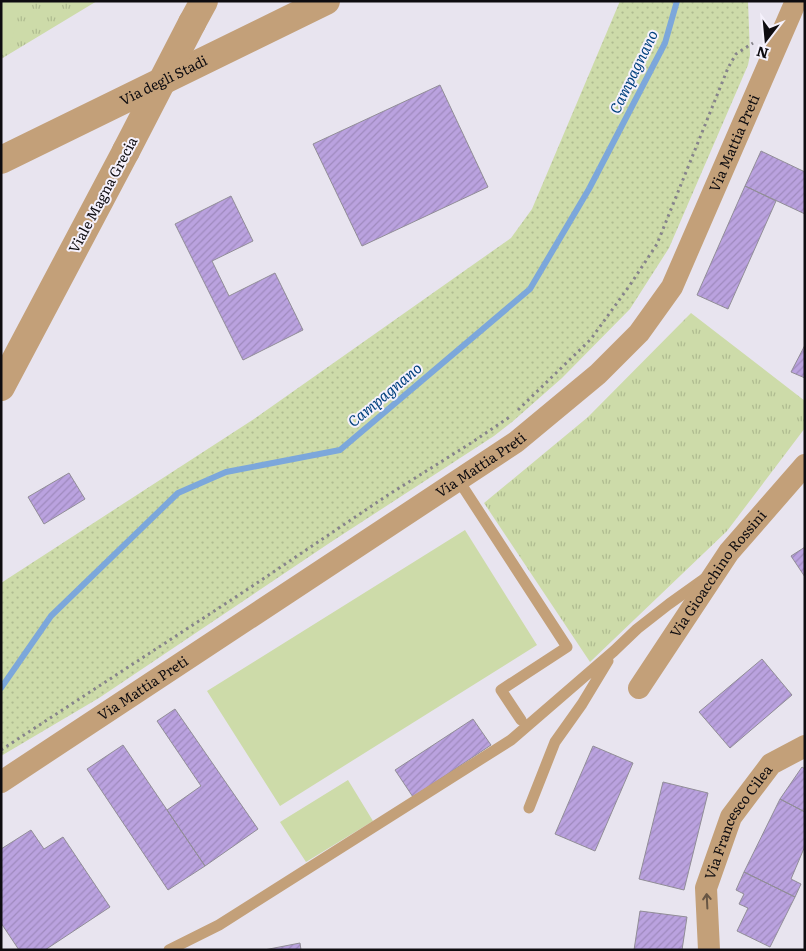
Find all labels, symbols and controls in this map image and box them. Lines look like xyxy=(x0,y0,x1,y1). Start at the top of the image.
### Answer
north arrow xyxy=(741,15,791,65)
water label: Campagnano xyxy=(602,26,663,117)
text: N xyxy=(753,42,771,65)
street label: Via degli Stadi xyxy=(116,50,211,109)
street label: Via Mattia Preti xyxy=(703,90,764,195)
street label: Viale Magna Grecia xyxy=(63,132,141,256)
water label: Campagnano xyxy=(342,356,426,432)
street label: Via Mattia Preti xyxy=(431,427,530,502)
street label: Via Gioacchino Rossini xyxy=(664,505,770,641)
street label: Via Mattia Preti xyxy=(93,650,192,725)
street label: Via Francesco Cilea xyxy=(699,760,776,882)
one-way arrow xyxy=(702,893,711,909)

